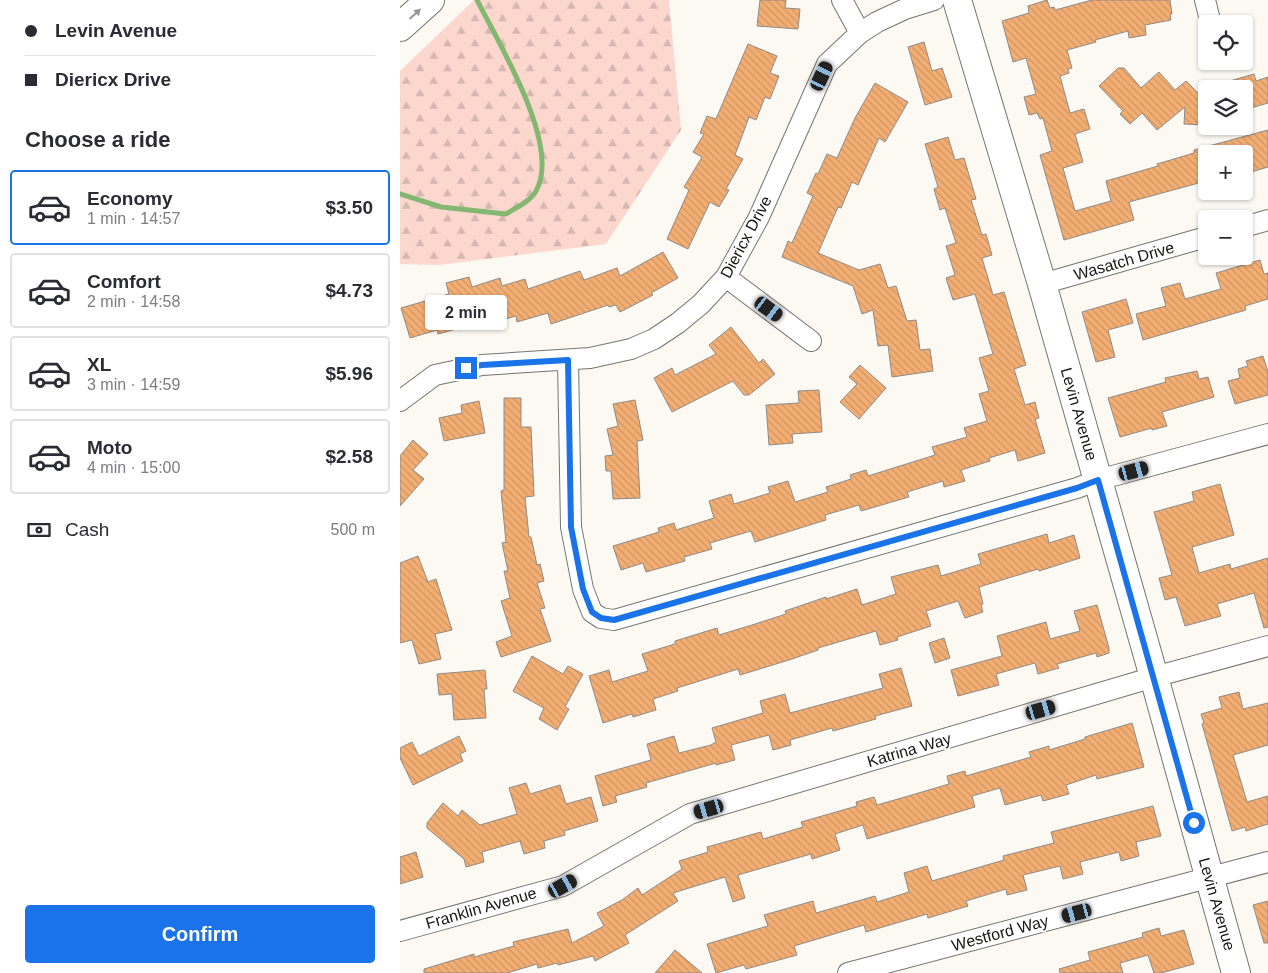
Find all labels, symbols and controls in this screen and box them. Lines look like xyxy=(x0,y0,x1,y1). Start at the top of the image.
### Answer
one-way arrow xyxy=(409,8,421,20)
map controls xyxy=(1198,15,1253,265)
button: locate xyxy=(1198,15,1253,70)
text: Levin Avenue xyxy=(55,20,177,41)
car xyxy=(808,59,835,93)
text: Diericx Drive xyxy=(55,69,171,90)
button: layers xyxy=(1198,80,1253,135)
text: Choose a ride xyxy=(25,127,170,152)
button: + xyxy=(1198,145,1253,200)
icon: car xyxy=(27,185,72,230)
text: Economy xyxy=(87,188,173,209)
street label: Diericx Drive xyxy=(717,193,775,281)
text: $3.50 xyxy=(325,197,373,218)
text: 1 min · 14:57 xyxy=(87,210,180,227)
button: − xyxy=(1198,210,1253,265)
street label: Wasatch Drive xyxy=(1072,239,1176,283)
icon: car xyxy=(27,268,72,313)
text: Comfort xyxy=(87,271,161,292)
text: $4.73 xyxy=(325,280,373,301)
text: 2 min · 14:58 xyxy=(87,293,180,310)
car xyxy=(752,294,785,324)
callout: 2 min xyxy=(425,296,507,330)
text: 2 min xyxy=(445,304,487,321)
icon: car xyxy=(27,351,72,396)
text: XL xyxy=(87,354,111,375)
route end xyxy=(455,357,477,379)
text: $5.96 xyxy=(325,363,373,384)
street label: Levin Avenue xyxy=(1058,366,1100,462)
text: 3 min · 14:59 xyxy=(87,376,180,393)
icon: car xyxy=(27,434,72,479)
text: Moto xyxy=(87,437,132,458)
text: $2.58 xyxy=(325,446,373,467)
text: 4 min · 15:00 xyxy=(87,459,180,476)
car xyxy=(1117,460,1150,482)
icon: cash xyxy=(25,516,53,544)
text: Cash xyxy=(65,519,109,540)
text: 500 m xyxy=(331,521,375,538)
car xyxy=(1024,699,1057,721)
street label: Katrina Way xyxy=(865,730,953,770)
car xyxy=(692,798,725,820)
route start xyxy=(1183,812,1205,834)
street label: Levin Avenue xyxy=(1196,856,1238,952)
car xyxy=(546,872,579,900)
street label: Franklin Avenue xyxy=(424,884,538,932)
car xyxy=(1060,902,1093,924)
button: Confirm xyxy=(25,905,375,963)
street label: Westford Way xyxy=(950,912,1050,954)

